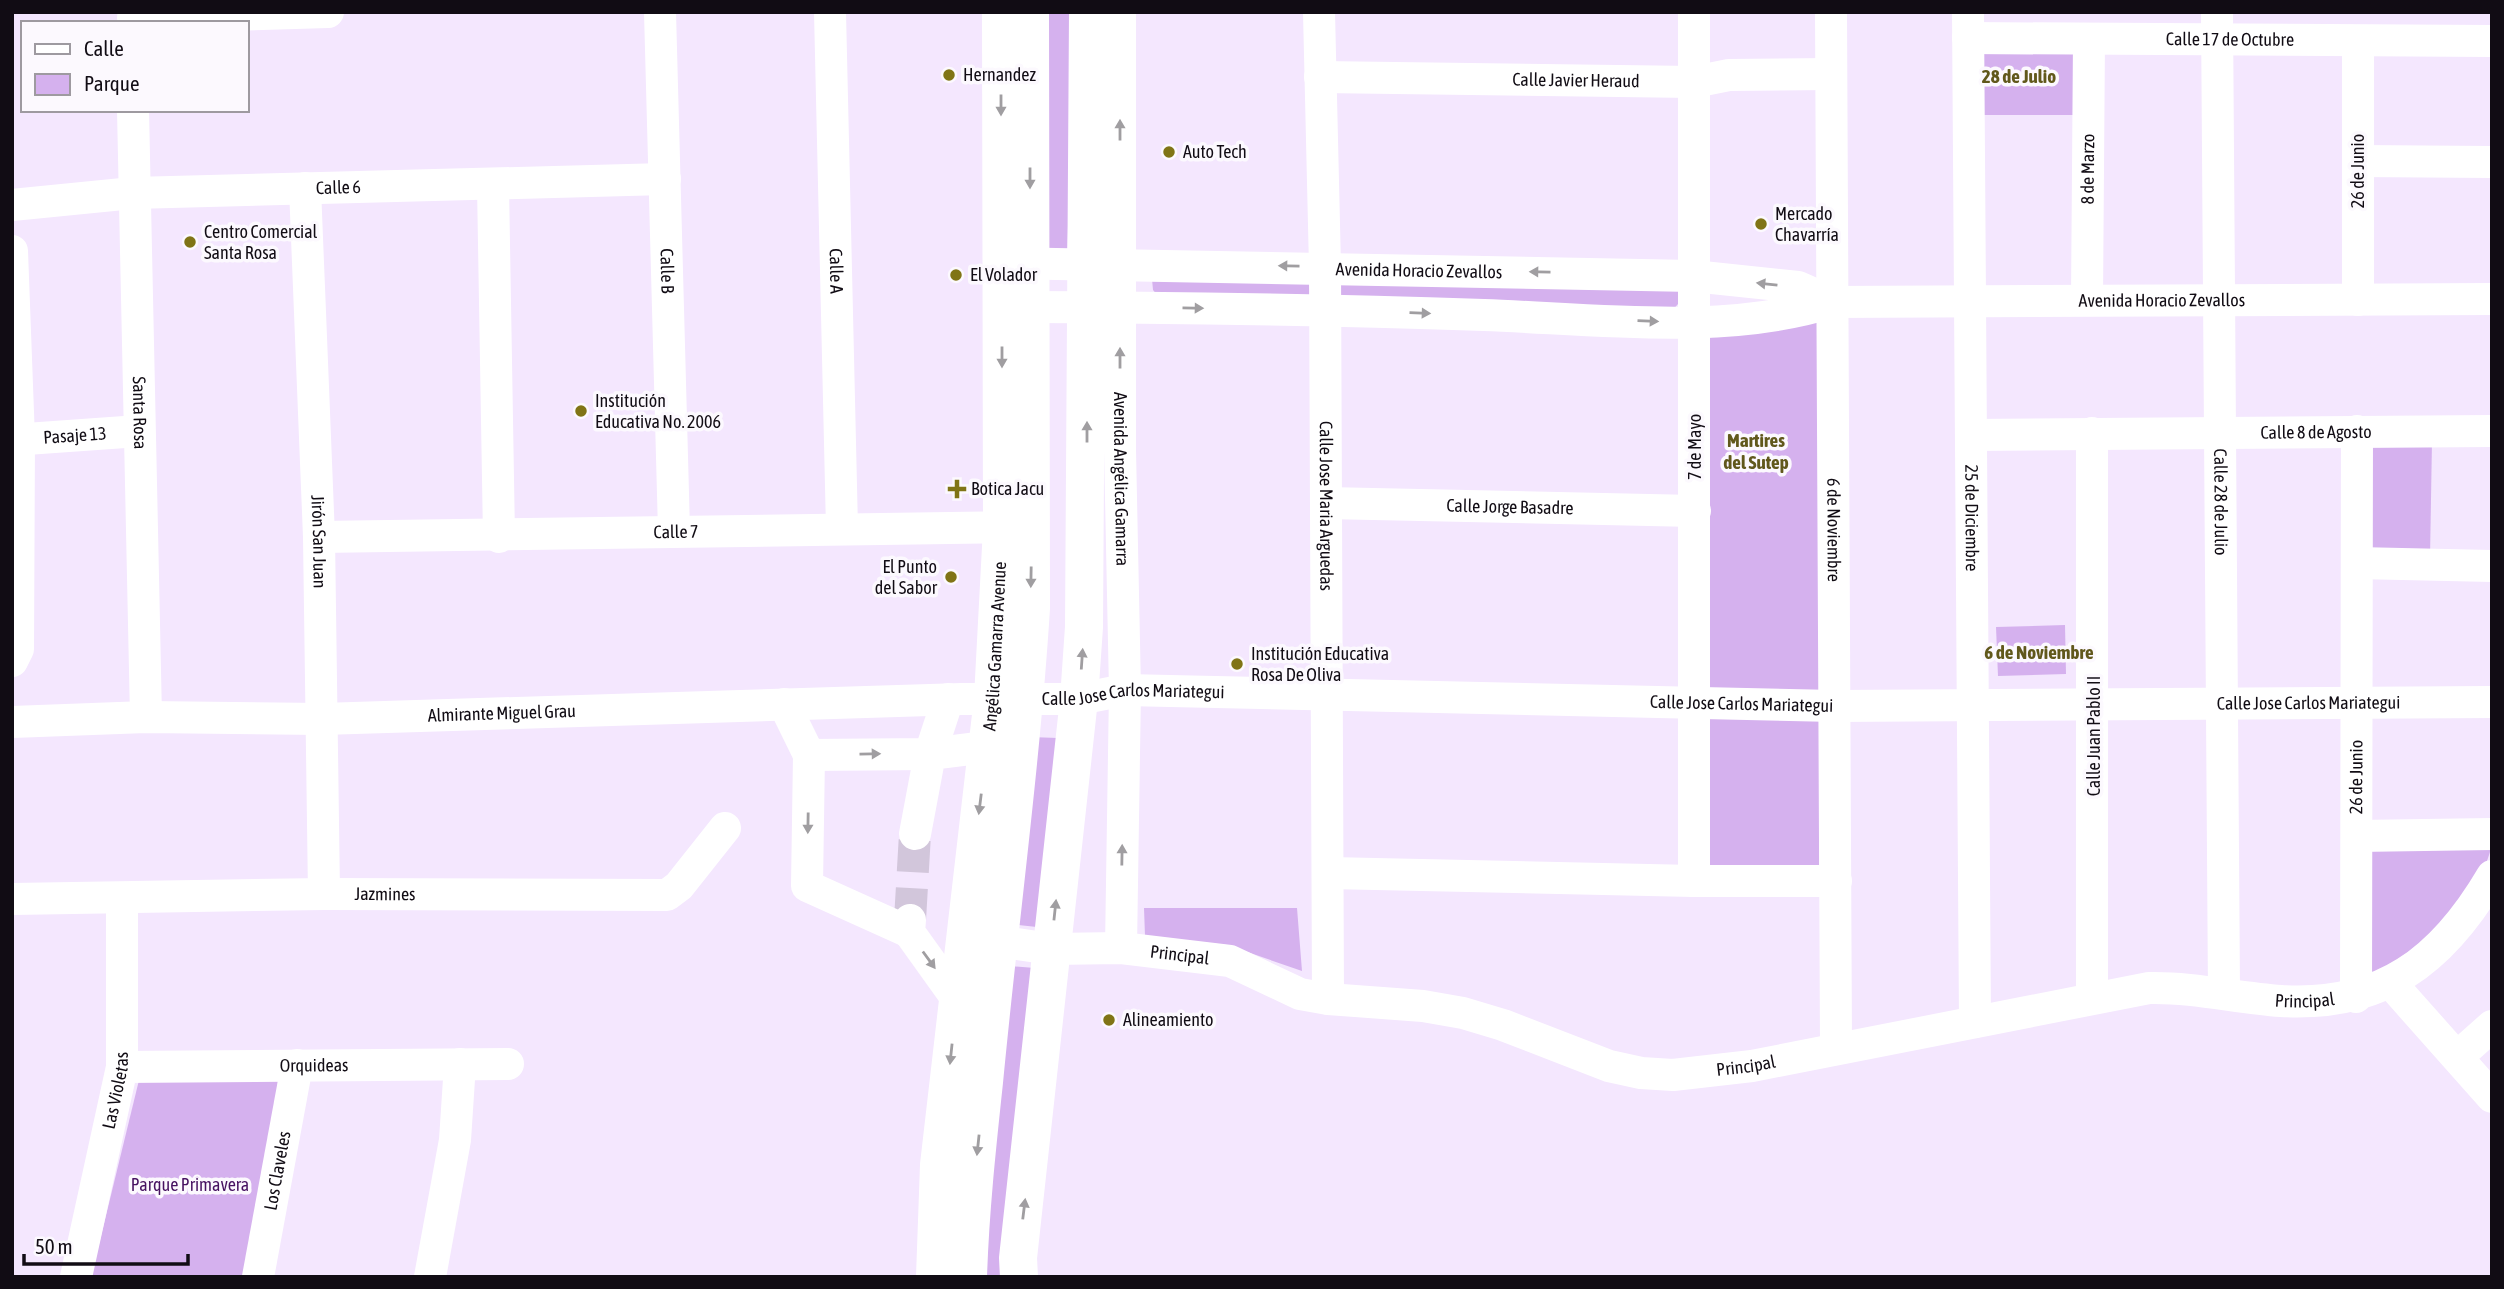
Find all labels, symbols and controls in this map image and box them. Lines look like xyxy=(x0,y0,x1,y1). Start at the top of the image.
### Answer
legend xyxy=(21,21,248,112)
street label: Calle 17 de Octubre xyxy=(2166,28,2294,50)
text: Calle xyxy=(84,36,124,60)
place label: Hernandez xyxy=(963,64,1036,85)
district label: 28 de Julio xyxy=(1982,65,2056,87)
marker: Hernandez xyxy=(941,67,957,83)
street label: Calle Javier Heraud xyxy=(1512,69,1640,91)
text: Parque xyxy=(84,71,139,95)
one-way arrow xyxy=(995,94,1007,116)
one-way arrow xyxy=(1114,119,1126,141)
street label: 8 de Marzo xyxy=(2077,134,2098,204)
street label: 26 de Junio xyxy=(2347,134,2368,208)
place label: Auto Tech xyxy=(1183,141,1247,162)
marker: Auto Tech xyxy=(1161,144,1177,160)
one-way arrow xyxy=(1024,168,1036,190)
street label: Calle 6 xyxy=(316,176,361,198)
place label: Mercado Chavarría xyxy=(1775,203,1839,245)
marker: Mercado Chavarría xyxy=(1753,216,1769,232)
place label: Centro Comercial Santa Rosa xyxy=(204,221,318,263)
marker: Centro Comercial Santa Rosa xyxy=(182,234,198,250)
street label: Calle B xyxy=(656,248,679,294)
street label: Calle A xyxy=(825,248,848,294)
street label: Avenida Horacio Zevallos xyxy=(1336,258,1502,282)
one-way arrow xyxy=(1277,260,1299,272)
place label: El Volador xyxy=(970,264,1038,285)
one-way arrow xyxy=(1529,266,1551,278)
marker: El Volador xyxy=(948,267,964,283)
one-way arrow xyxy=(1756,278,1778,289)
street label: Avenida Horacio Zevallos xyxy=(2078,289,2245,311)
one-way arrow xyxy=(1182,302,1204,314)
one-way arrow xyxy=(1410,308,1432,319)
one-way arrow xyxy=(1637,315,1659,326)
one-way arrow xyxy=(996,346,1008,368)
one-way arrow xyxy=(1114,347,1126,369)
street label: Santa Rosa xyxy=(129,376,151,450)
place label: Institución Educativa No. 2006 xyxy=(595,390,721,432)
street label: Avenida Angélica Gamarra xyxy=(1110,392,1133,566)
marker: Institución Educativa No. 2006 xyxy=(573,403,589,419)
street label: 7 de Mayo xyxy=(1684,414,1705,480)
one-way arrow xyxy=(1081,420,1093,442)
street label: Calle Jose Maria Arguedas xyxy=(1316,421,1337,591)
street label: Calle 8 de Agosto xyxy=(2260,421,2372,443)
street label: Pasaje 13 xyxy=(42,422,107,448)
district label: Martires del Sutep xyxy=(1723,429,1789,473)
street label: Calle 28 de Julio xyxy=(2210,448,2232,556)
street label: 25 de Diciembre xyxy=(1961,464,1983,571)
place label: Botica Jacu xyxy=(971,478,1044,499)
street label: 6 de Noviembre xyxy=(1823,478,1845,582)
marker: Botica Jacu xyxy=(949,481,965,497)
street label: Jirón San Juan xyxy=(307,495,331,589)
street label: Calle Jorge Basadre xyxy=(1446,495,1574,518)
street label: Calle 7 xyxy=(653,521,699,542)
place label: El Punto del Sabor xyxy=(875,556,938,598)
street label: Angélica Gamarra Avenue xyxy=(978,561,1010,732)
one-way arrow xyxy=(1025,567,1037,589)
marker: El Punto del Sabor xyxy=(943,569,959,585)
district label: 6 de Noviembre xyxy=(1984,641,2094,663)
place label: Institución Educativa Rosa De Oliva xyxy=(1251,643,1389,685)
one-way arrow xyxy=(1077,648,1088,670)
marker: Institución Educativa Rosa De Oliva xyxy=(1229,656,1245,672)
street label: Calle Juan Pablo II xyxy=(2083,676,2104,796)
street label: Calle Jose Carlos Mariategui xyxy=(1042,679,1225,709)
street label: Calle Jose Carlos Mariategui xyxy=(1650,691,1834,716)
street label: Calle Jose Carlos Mariategui xyxy=(2217,692,2400,714)
street label: Almirante Miguel Grau xyxy=(427,700,576,726)
street label: 26 de Junio xyxy=(2345,740,2366,814)
one-way arrow xyxy=(859,748,881,760)
one-way arrow xyxy=(974,793,985,815)
one-way arrow xyxy=(802,812,813,834)
one-way arrow xyxy=(1116,844,1128,866)
street label: Jazmines xyxy=(354,883,415,904)
one-way arrow xyxy=(1050,898,1061,920)
street label: Principal xyxy=(1149,941,1211,968)
one-way arrow xyxy=(922,951,936,969)
street label: Principal xyxy=(2274,988,2336,1012)
place label: Alineamiento xyxy=(1123,1009,1213,1030)
marker: Alineamiento xyxy=(1101,1012,1117,1028)
one-way arrow xyxy=(945,1043,956,1065)
street label: Principal xyxy=(1715,1051,1777,1080)
street label: Las Violetas xyxy=(98,1052,132,1131)
street label: Orquideas xyxy=(280,1054,348,1076)
street label: Los Claveles xyxy=(259,1129,295,1212)
one-way arrow xyxy=(972,1134,983,1156)
park label: Parque Primavera xyxy=(131,1174,249,1195)
one-way arrow xyxy=(1019,1198,1030,1220)
scale bar xyxy=(24,1222,189,1266)
text: 50 m xyxy=(35,1234,73,1258)

